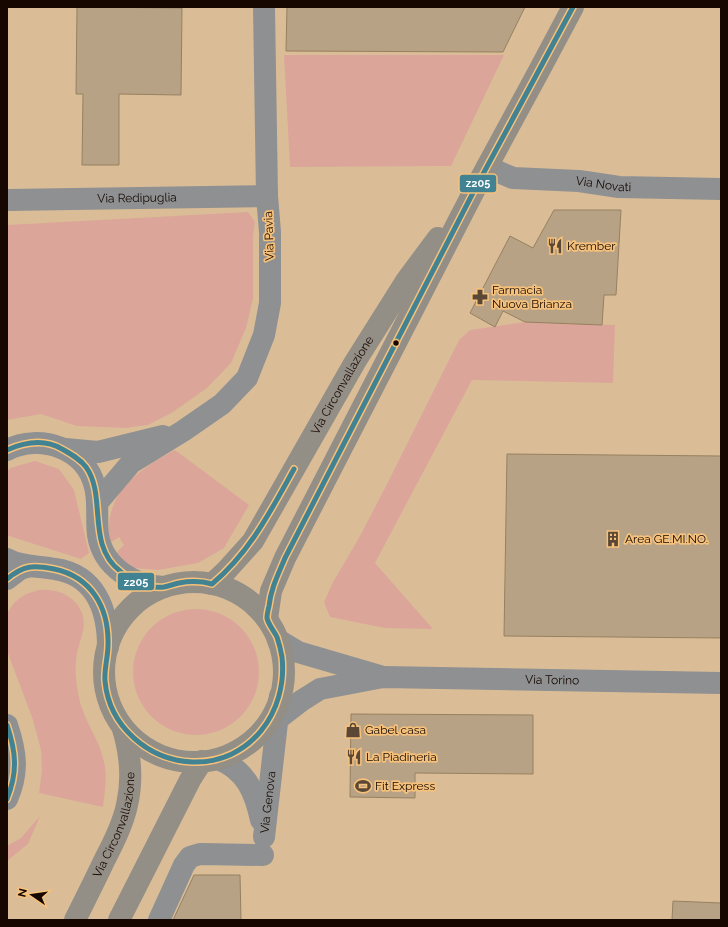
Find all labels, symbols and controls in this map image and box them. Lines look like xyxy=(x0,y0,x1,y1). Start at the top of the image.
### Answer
line badge: z205 xyxy=(459,174,497,193)
street label: Via Novati xyxy=(575,174,631,194)
text: z205 xyxy=(466,177,490,190)
street label: Via Redipuglia xyxy=(97,190,177,206)
street label: Via Pavia xyxy=(261,211,277,261)
restaurant icon: Krember xyxy=(546,237,564,255)
place label: Krember xyxy=(567,239,616,253)
place label: Farmacia Nuova Brianza xyxy=(492,283,572,311)
pharmacy icon: Farmacia Nuova Brianza xyxy=(471,288,489,306)
street label: Via Circonvallazione xyxy=(308,334,376,437)
unlabelled marker xyxy=(391,338,401,348)
building icon: Area GE.MI.NO. xyxy=(604,530,622,548)
place label: Area GE.MI.NO. xyxy=(625,532,708,546)
line badge: z205 xyxy=(117,572,155,591)
text: z205 xyxy=(124,576,148,589)
street label: Via Torino xyxy=(525,673,579,687)
shop icon: Gabel casa xyxy=(344,721,362,739)
place label: Gabel casa xyxy=(365,723,426,737)
restaurant icon: La Piadineria xyxy=(345,748,363,766)
place label: La Piadineria xyxy=(366,750,437,764)
street label: Via Genova xyxy=(257,770,278,834)
street label: Via Circonvallazione xyxy=(90,772,137,880)
sports icon: Fit Express xyxy=(354,777,372,795)
place label: Fit Express xyxy=(375,779,435,793)
north arrow xyxy=(12,875,52,915)
text: N xyxy=(15,887,30,898)

